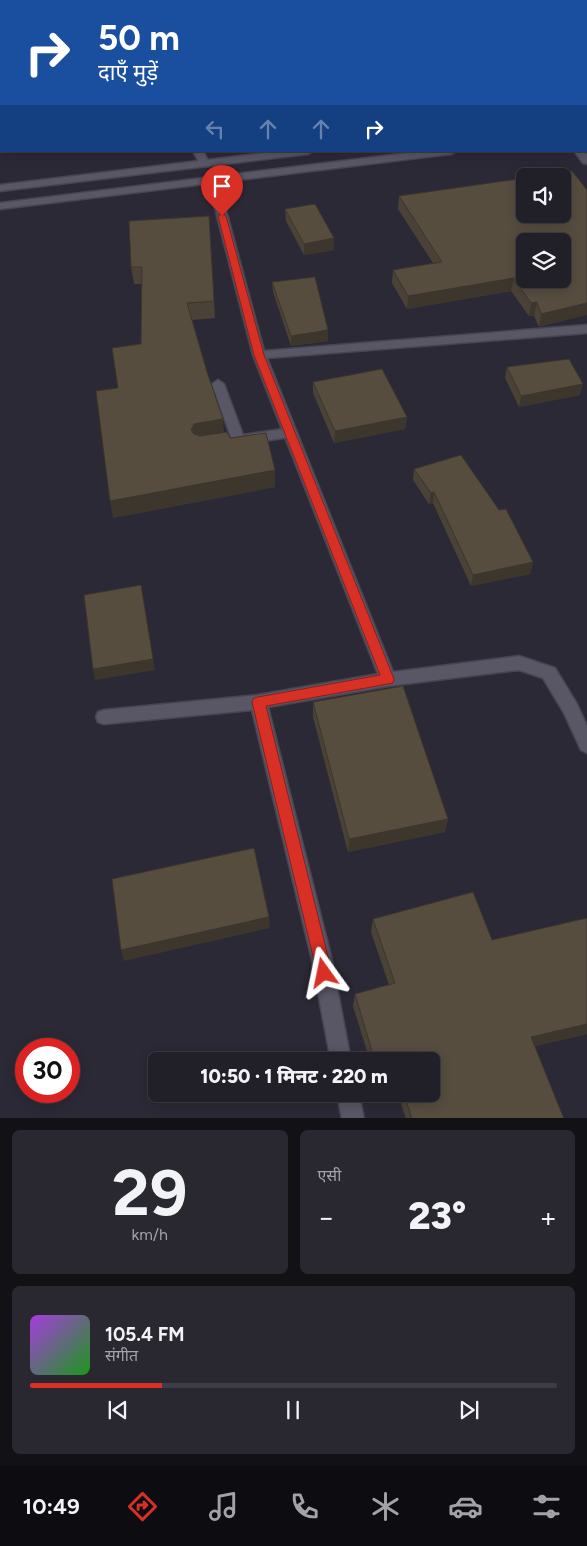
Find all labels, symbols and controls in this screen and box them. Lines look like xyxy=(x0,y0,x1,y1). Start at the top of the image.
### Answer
text: 50 m xyxy=(98,17,180,59)
icon: right xyxy=(15,20,80,85)
text: दाएँ मुड़ें xyxy=(98,59,158,86)
icon: left xyxy=(201,115,229,143)
icon: ahead xyxy=(254,115,282,143)
icon: ahead xyxy=(307,115,335,143)
icon: right xyxy=(360,115,388,143)
pin xyxy=(201,165,243,216)
map controls xyxy=(516,168,571,288)
button: sound xyxy=(516,168,571,223)
icon: arrive xyxy=(208,172,236,200)
button: layers xyxy=(516,233,571,288)
position arrow xyxy=(297,946,349,998)
speed limit sign: 30 xyxy=(15,1038,80,1103)
text: 10:50 · 1 मिनट · 220 m xyxy=(200,1065,388,1088)
text: 29 xyxy=(112,1153,187,1231)
text: एसी xyxy=(318,1166,341,1185)
text: 23° xyxy=(408,1193,466,1239)
text: − xyxy=(318,1200,335,1234)
text: + xyxy=(540,1200,557,1234)
text: km/h xyxy=(131,1225,168,1244)
text: 105.4 FM xyxy=(105,1323,184,1346)
text: संगीत xyxy=(105,1346,138,1365)
icon: previous xyxy=(104,1396,132,1424)
icon: pause xyxy=(279,1396,307,1424)
icon: next xyxy=(455,1396,483,1424)
icon: directions xyxy=(125,1489,160,1524)
icon: music xyxy=(206,1489,241,1524)
icon: phone xyxy=(287,1489,322,1524)
icon: climate xyxy=(368,1489,403,1524)
icon: car xyxy=(448,1489,483,1524)
icon: filters xyxy=(529,1489,564,1524)
text: 10:49 xyxy=(23,1493,80,1520)

